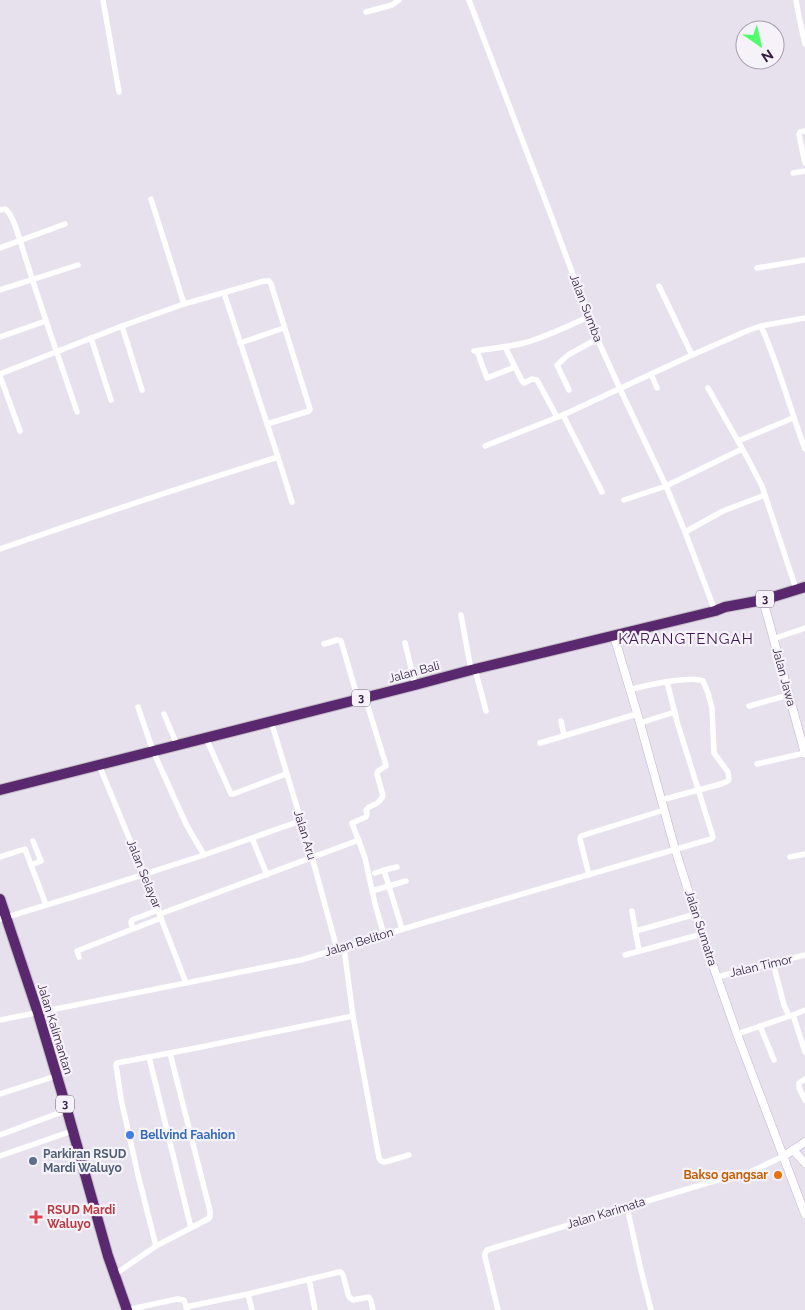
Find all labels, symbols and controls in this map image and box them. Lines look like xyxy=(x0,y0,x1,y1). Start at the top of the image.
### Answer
north arrow xyxy=(735,20,785,70)
text: N xyxy=(758,46,776,65)
street label: Jalan Sumba xyxy=(567,272,605,344)
road number: 3 xyxy=(756,590,774,608)
district label: KARANGTENGAH xyxy=(618,630,754,648)
street label: Jalan Jawa xyxy=(769,646,799,708)
street label: Jalan Bali xyxy=(387,658,441,686)
road number: 3 xyxy=(352,690,370,706)
street label: Jalan Aru xyxy=(291,808,319,862)
street label: Jalan Selayar xyxy=(124,837,164,911)
street label: Jalan Sumatra xyxy=(682,888,720,968)
street label: Jalan Beliton xyxy=(323,925,395,959)
street label: Jalan Timor xyxy=(728,952,795,980)
street label: Jalan Kalimantan xyxy=(35,982,75,1076)
road number: 3 xyxy=(56,1096,74,1112)
place label: Bellvind Faahion xyxy=(140,1128,235,1142)
marker: Bellvind Faahion xyxy=(124,1129,136,1141)
place label: Parkiran RSUD Mardi Waluyo xyxy=(43,1147,127,1175)
marker: Parkiran RSUD Mardi Waluyo xyxy=(27,1155,39,1167)
place label: Bakso gangsar xyxy=(683,1168,768,1182)
marker: Bakso gangsar xyxy=(772,1169,784,1181)
street label: Jalan Karimata xyxy=(565,1194,647,1232)
place label: RSUD Mardi Waluyo xyxy=(47,1203,115,1231)
marker: RSUD Mardi Waluyo xyxy=(29,1210,43,1224)

